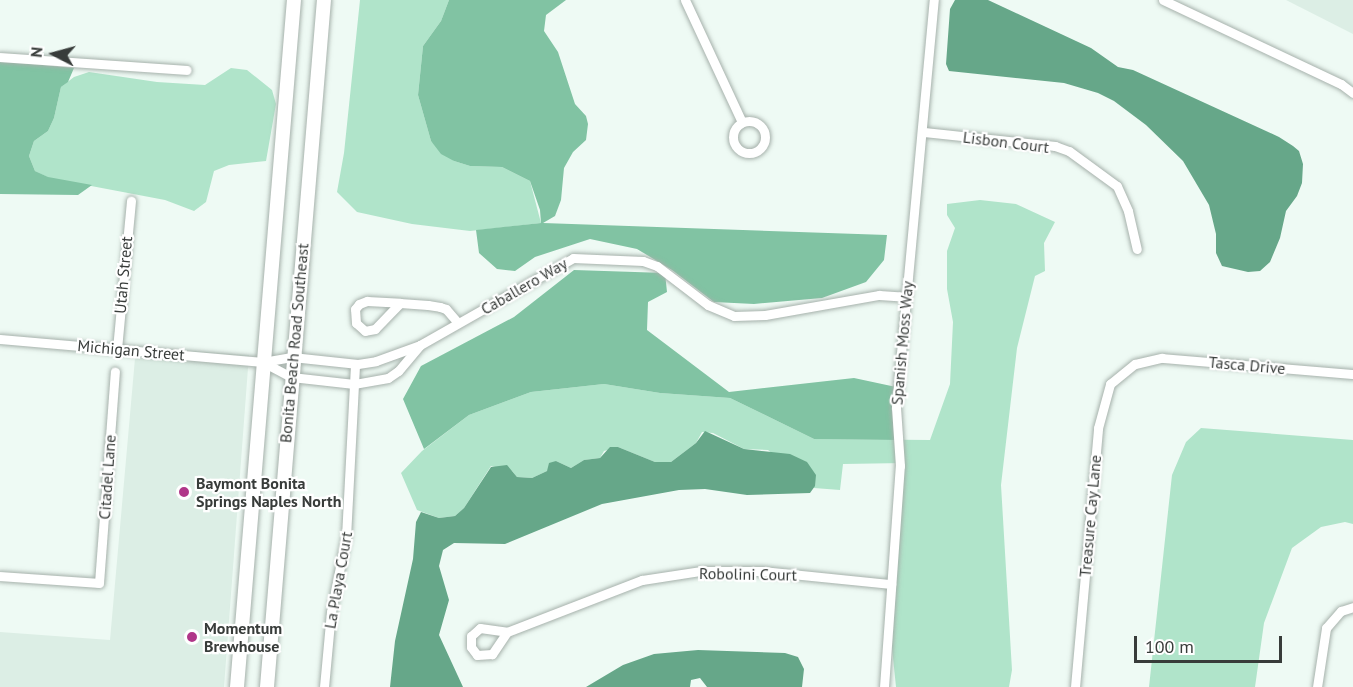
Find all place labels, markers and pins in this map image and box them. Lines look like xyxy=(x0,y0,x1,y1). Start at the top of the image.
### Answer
place label: Baymont Bonita Springs Naples North xyxy=(196,473,341,511)
marker: Baymont Bonita Springs Naples North xyxy=(177,485,191,499)
place label: Momentum Brewhouse xyxy=(204,618,282,656)
marker: Momentum Brewhouse xyxy=(185,630,199,644)

